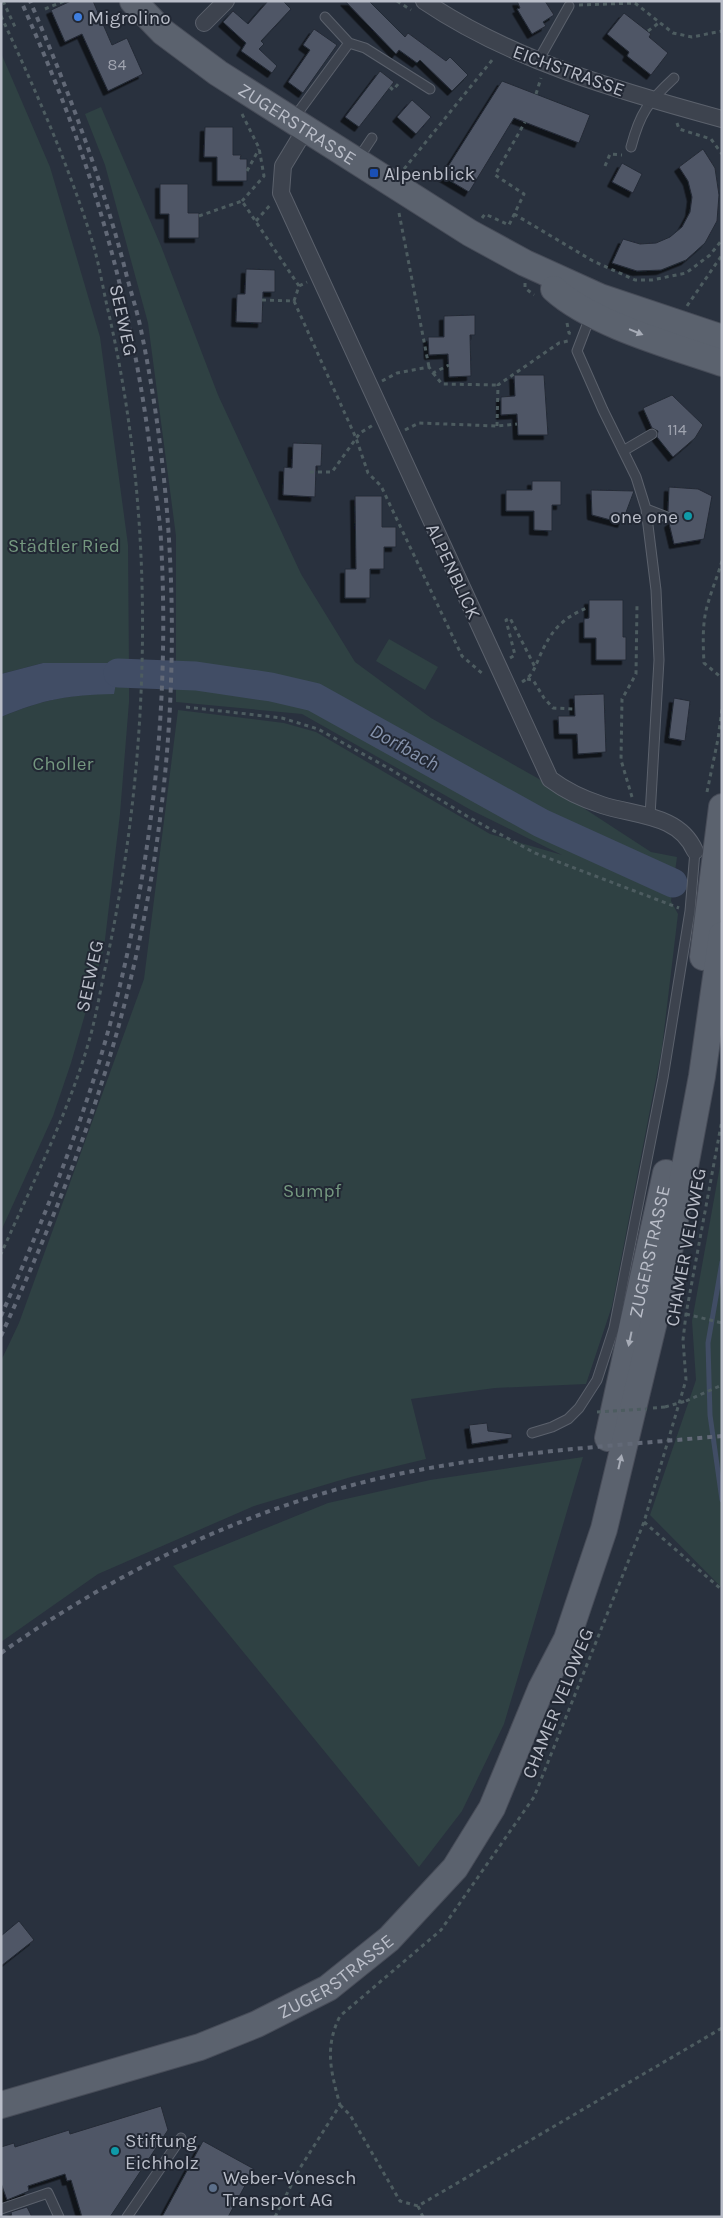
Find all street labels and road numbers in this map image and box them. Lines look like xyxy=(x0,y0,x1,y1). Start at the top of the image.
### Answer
street label: EICHSTRASSE xyxy=(510,41,628,101)
street label: ZUGERSTRASSE xyxy=(234,79,360,170)
street label: SEEWEG xyxy=(105,282,141,358)
street label: ALPENBLICK xyxy=(421,520,485,623)
street label: SEEWEG xyxy=(72,938,108,1014)
street label: CHAMER VELOWEG xyxy=(661,1166,711,1328)
street label: ZUGERSTRASSE xyxy=(625,1183,675,1320)
street label: CHAMER VELOWEG xyxy=(518,1625,598,1782)
street label: ZUGERSTRASSE xyxy=(274,1930,398,2024)

